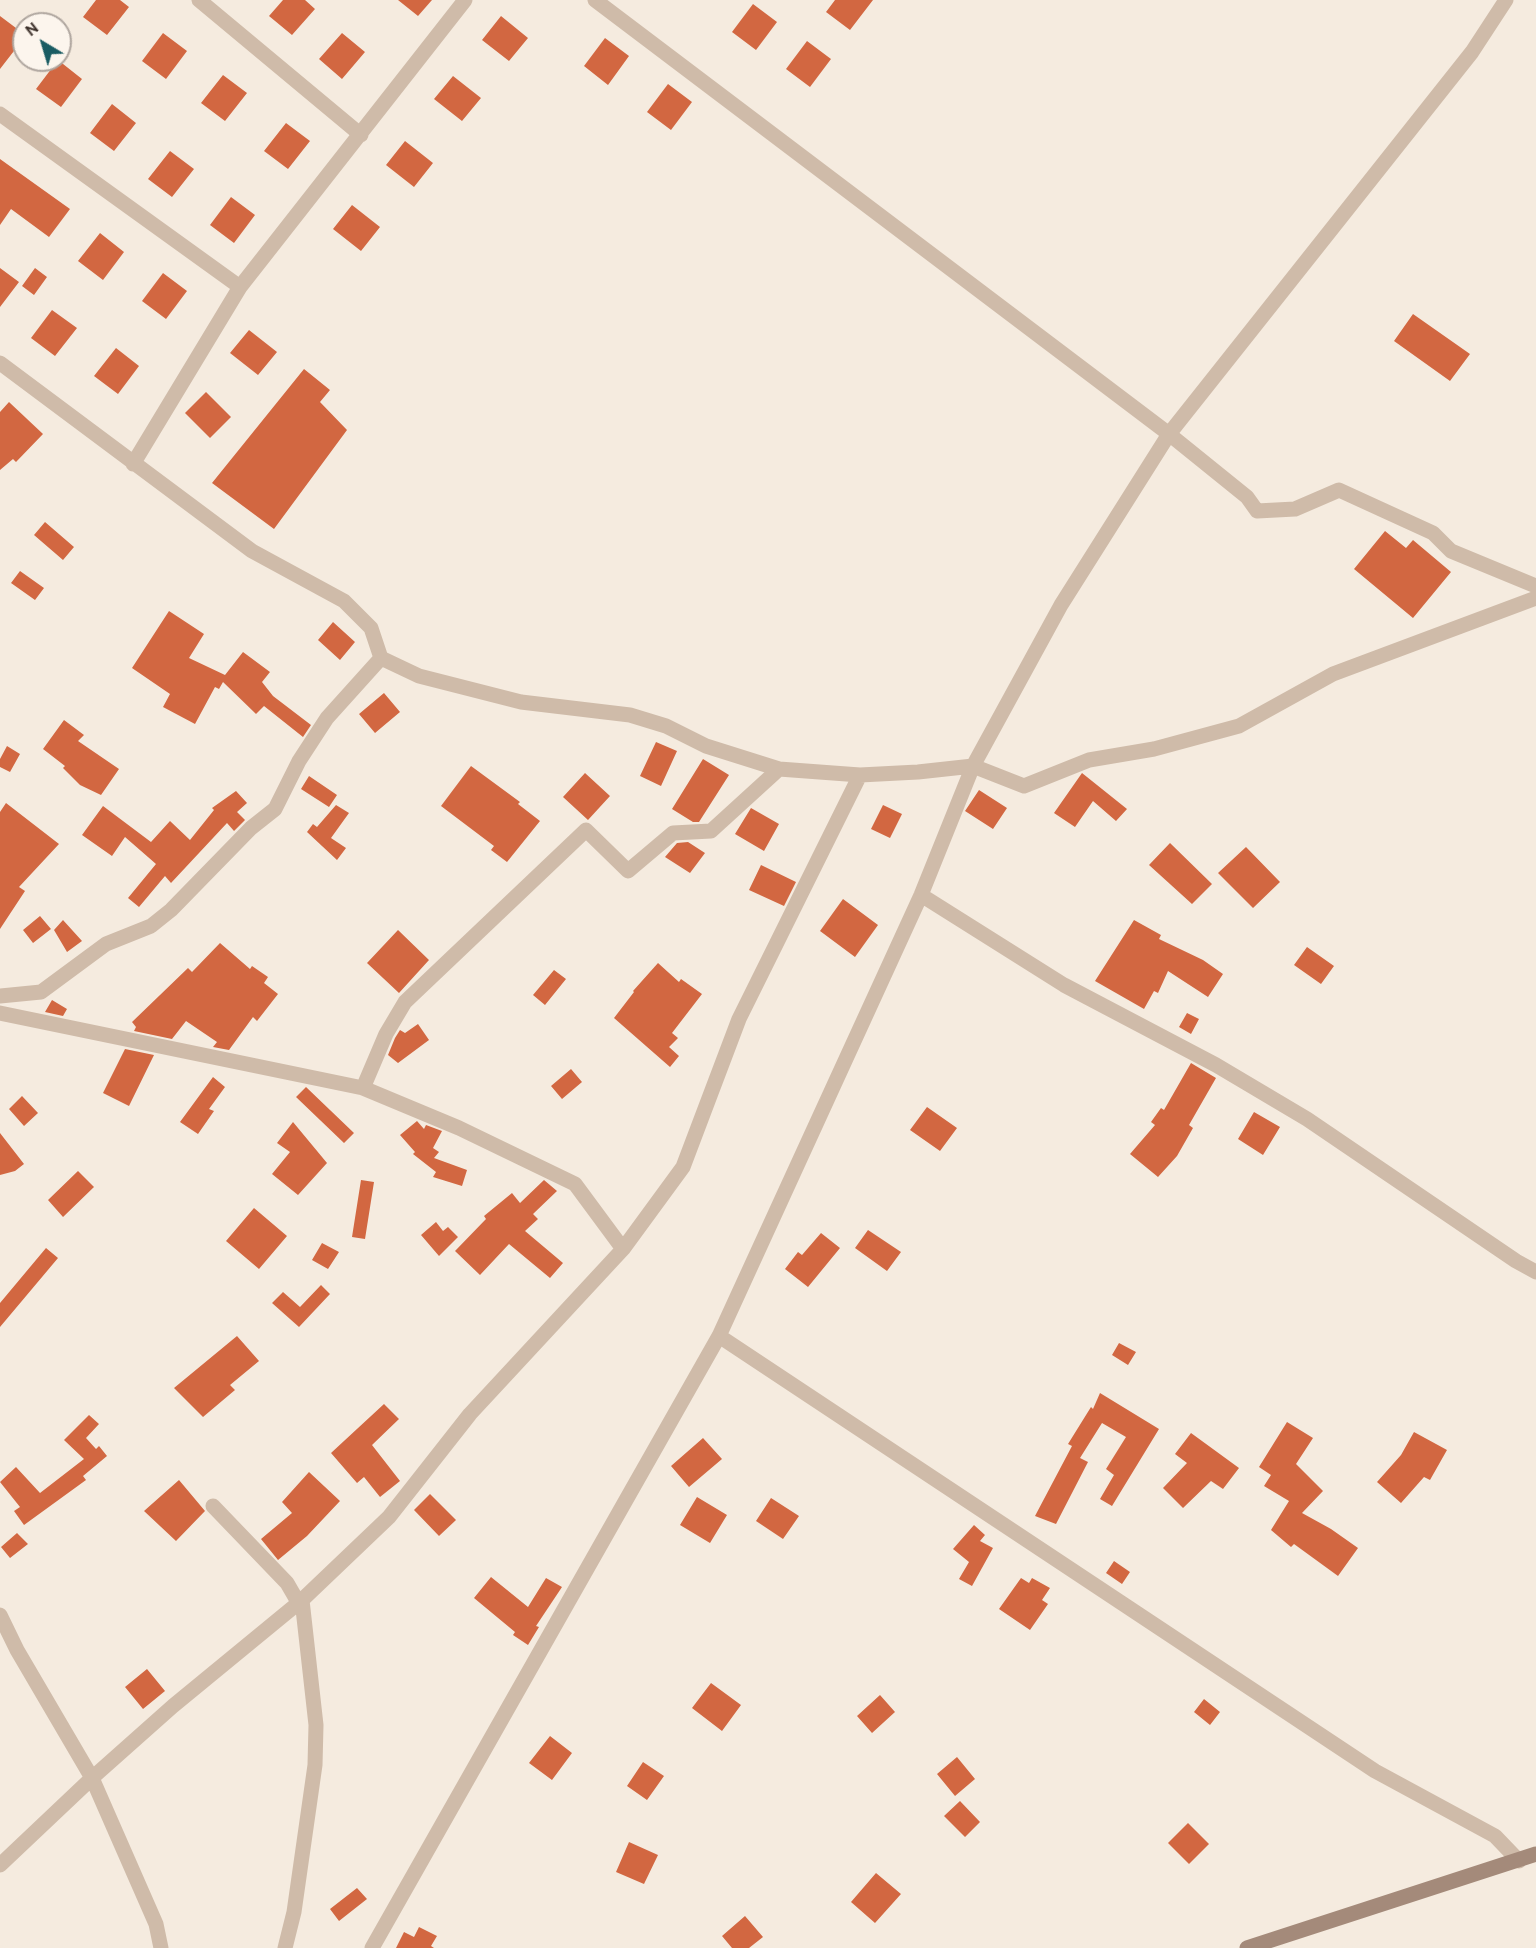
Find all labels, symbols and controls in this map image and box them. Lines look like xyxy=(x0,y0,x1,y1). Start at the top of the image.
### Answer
north arrow xyxy=(12,12,72,72)
text: N xyxy=(22,18,42,40)

